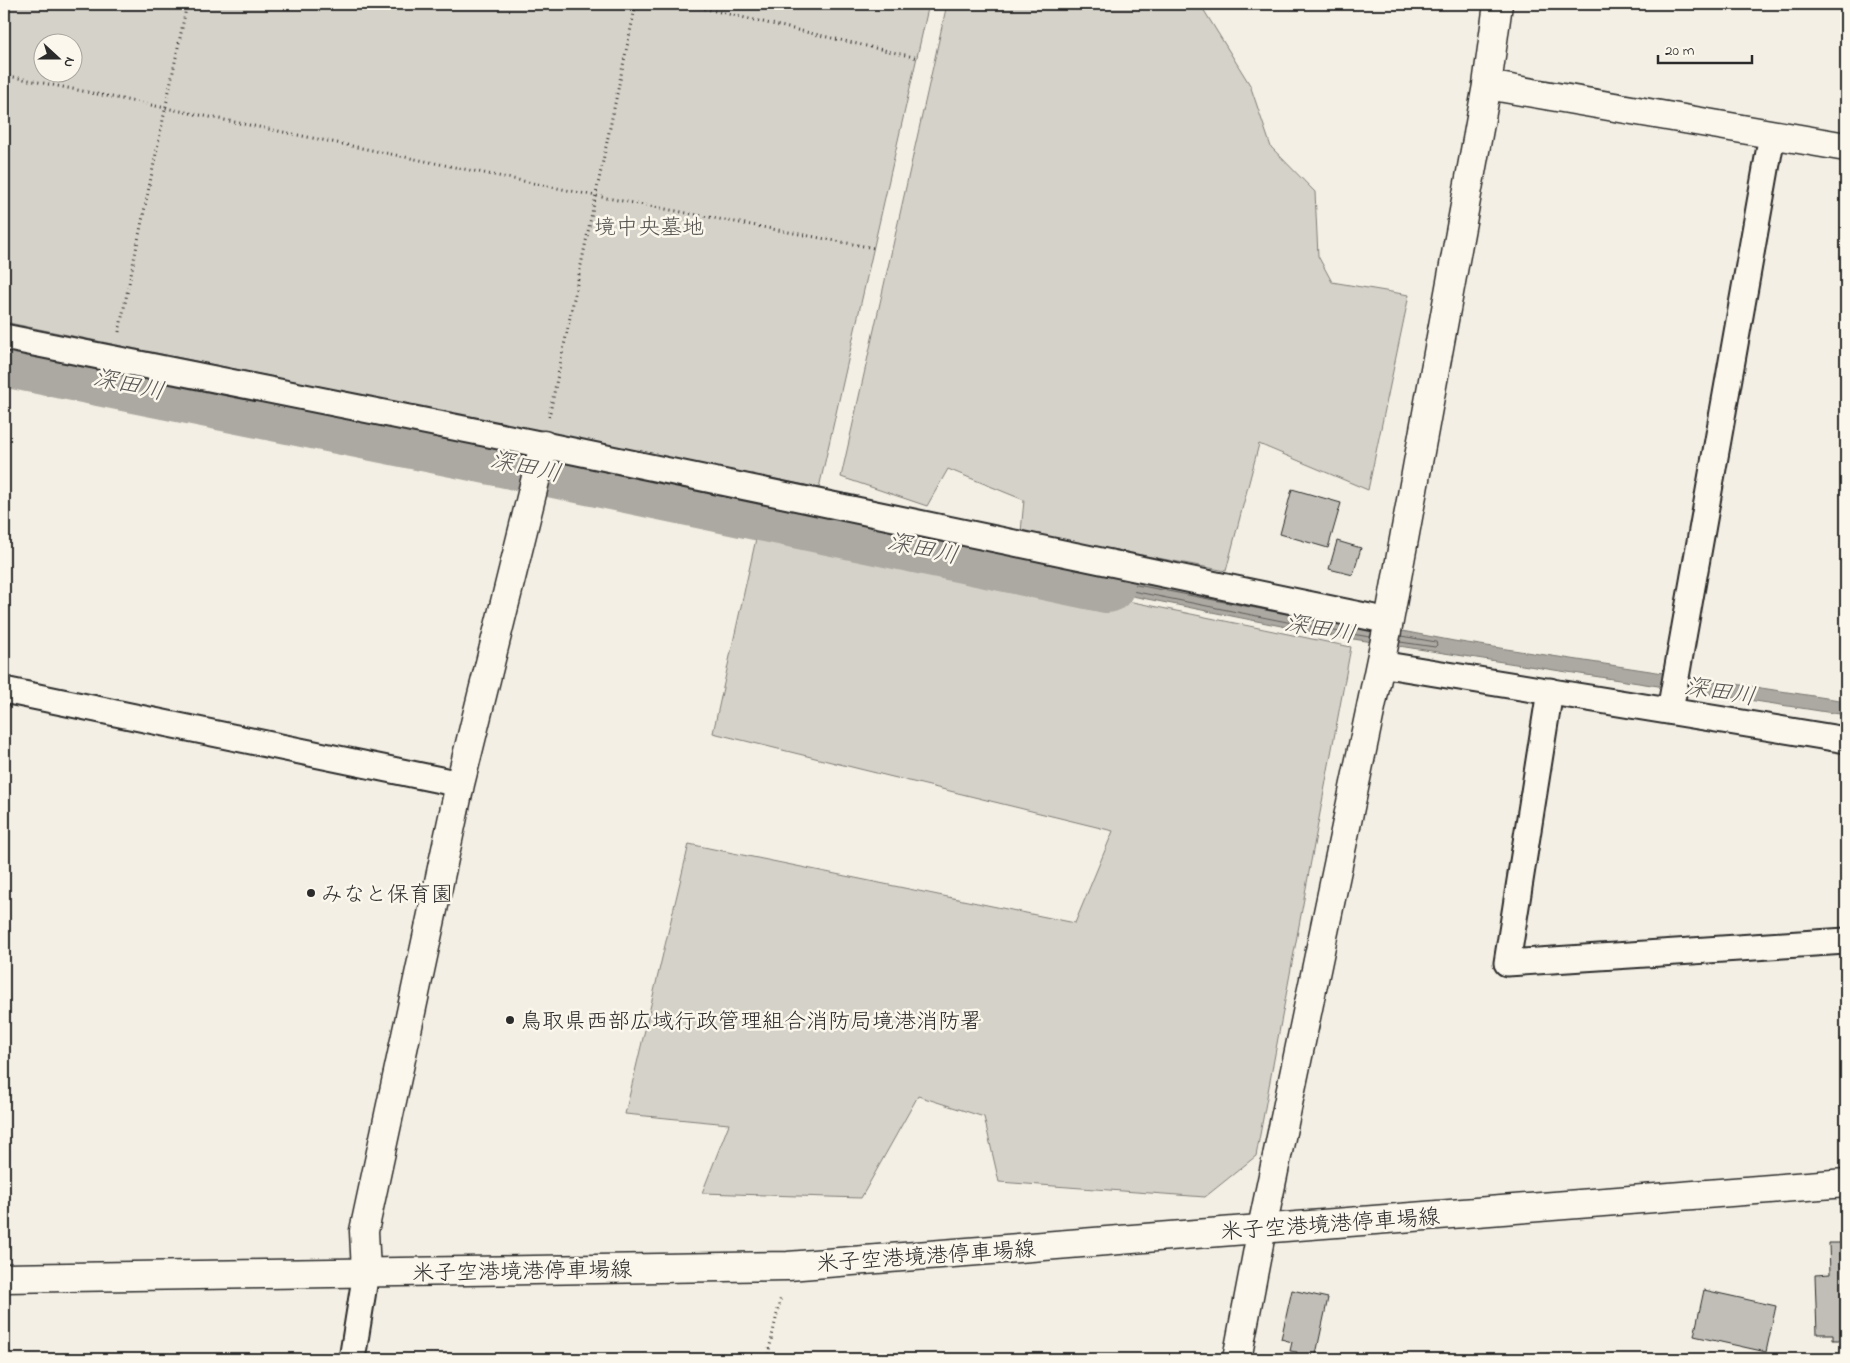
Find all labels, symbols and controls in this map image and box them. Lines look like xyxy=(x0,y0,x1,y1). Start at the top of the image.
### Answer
north arrow xyxy=(32,32,82,82)
scale bar xyxy=(1658,32,1751,64)
text: 20 m xyxy=(1665,40,1695,62)
text: N xyxy=(57,54,80,70)
park label: 境中央墓地 xyxy=(594,213,704,245)
water label: 深田川 xyxy=(90,362,167,411)
water label: 深田川 xyxy=(487,444,564,493)
water label: 深田川 xyxy=(884,526,961,575)
water label: 深田川 xyxy=(1281,607,1358,654)
water label: 深田川 xyxy=(1681,671,1758,716)
place label: みなと保育園 xyxy=(321,880,453,912)
marker: みなと保育園 xyxy=(305,887,317,899)
place label: 鳥取県西部広域行政管理組合消防局境港消防署 xyxy=(520,1007,982,1039)
marker: 鳥取県西部広域行政管理組合消防局境港消防署 xyxy=(504,1014,516,1026)
street label: 米子空港境港停車場線 xyxy=(1219,1202,1441,1250)
street label: 米子空港境港停車場線 xyxy=(815,1234,1037,1282)
street label: 米子空港境港停車場線 xyxy=(412,1255,632,1291)

